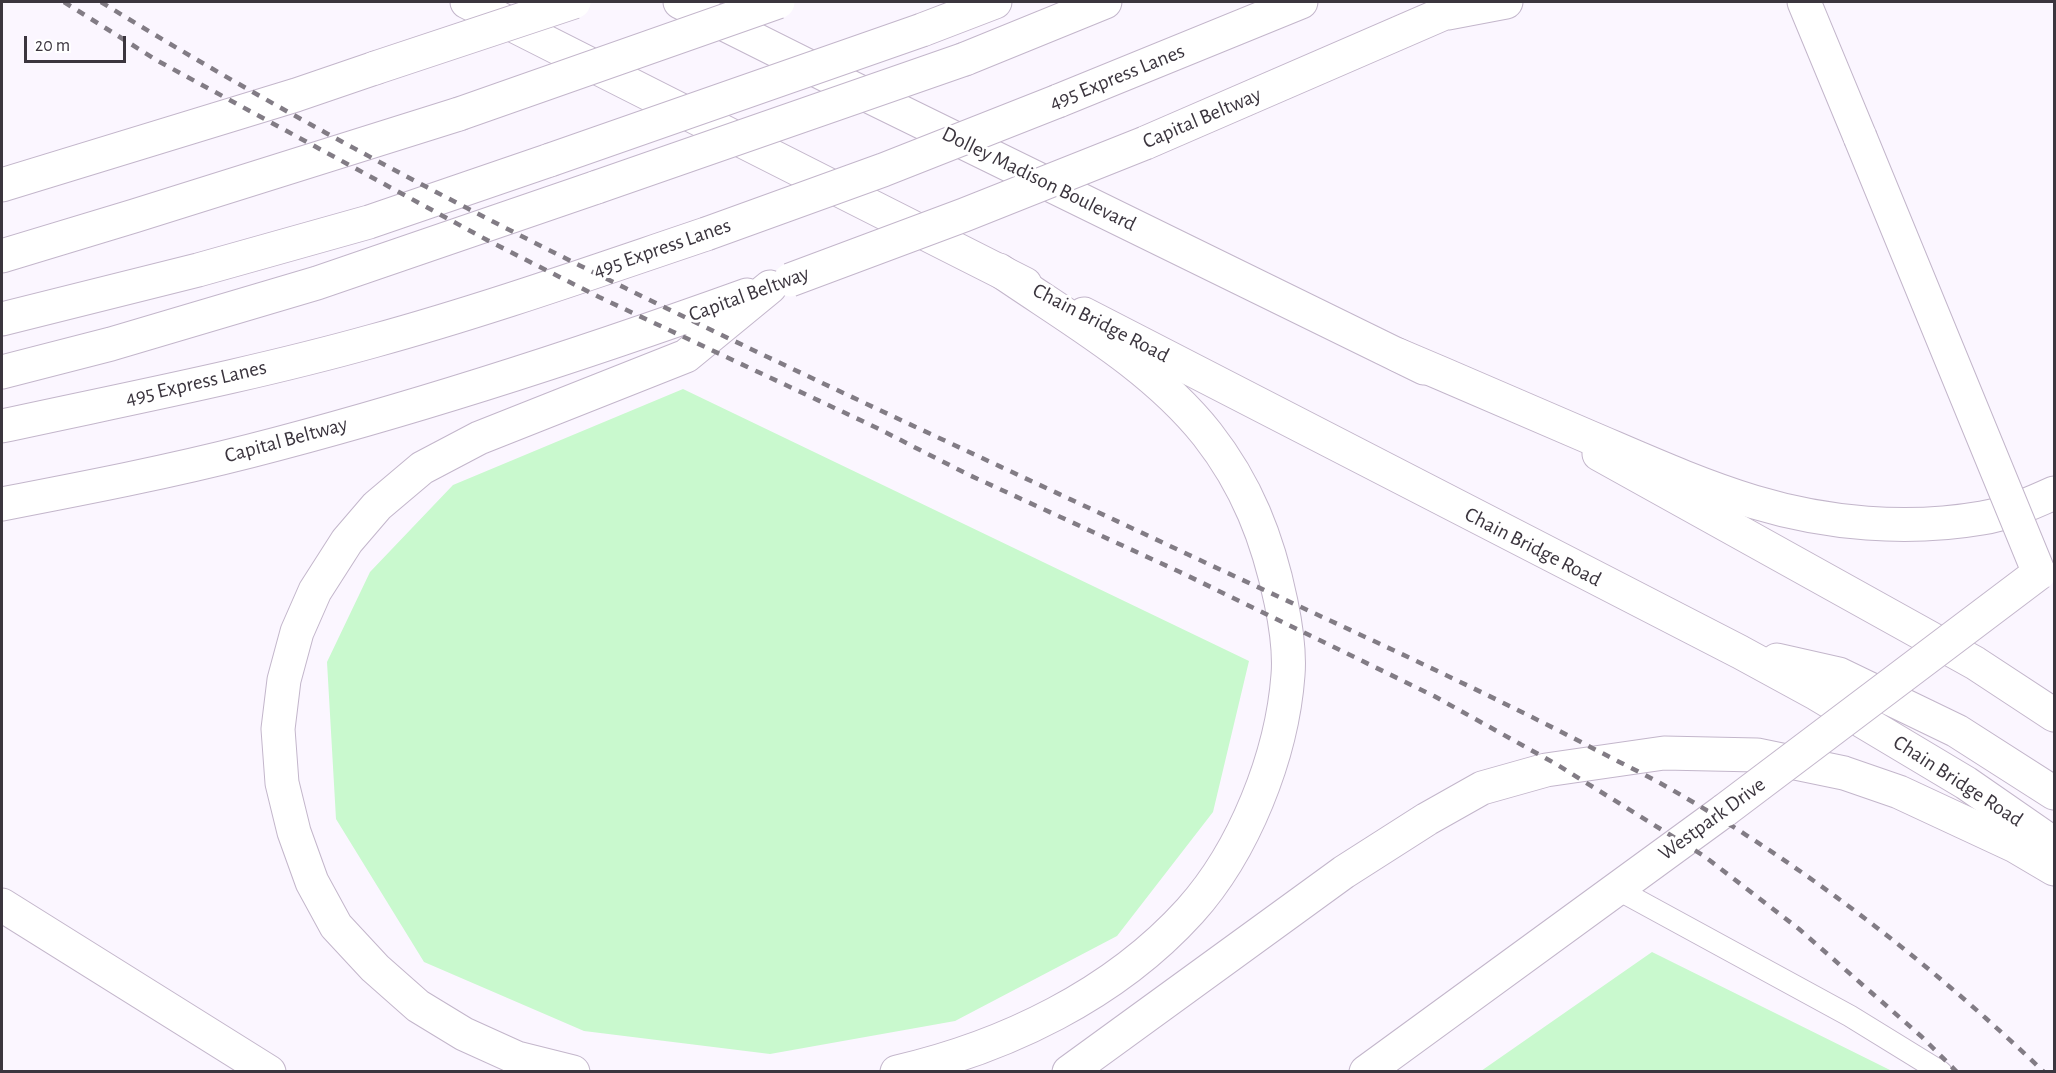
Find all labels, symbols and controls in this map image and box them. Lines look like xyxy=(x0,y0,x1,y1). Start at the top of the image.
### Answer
scale bar xyxy=(27,24,129,62)
text: 20 m xyxy=(35,37,70,55)
street label: 495 Express Lanes xyxy=(1046,38,1188,116)
street label: Capital Beltway xyxy=(1139,82,1265,154)
street label: Dolley Madison Boulevard xyxy=(938,121,1140,237)
street label: 495 Express Lanes xyxy=(590,213,734,283)
street label: Capital Beltway xyxy=(685,261,813,327)
street label: Chain Bridge Road xyxy=(1029,278,1173,368)
street label: 495 Express Lanes xyxy=(123,355,269,411)
street label: Capital Beltway xyxy=(222,411,350,469)
street label: Chain Bridge Road xyxy=(1461,502,1605,592)
street label: Chain Bridge Road xyxy=(1888,730,2028,832)
street label: Westpark Drive xyxy=(1654,772,1770,866)

